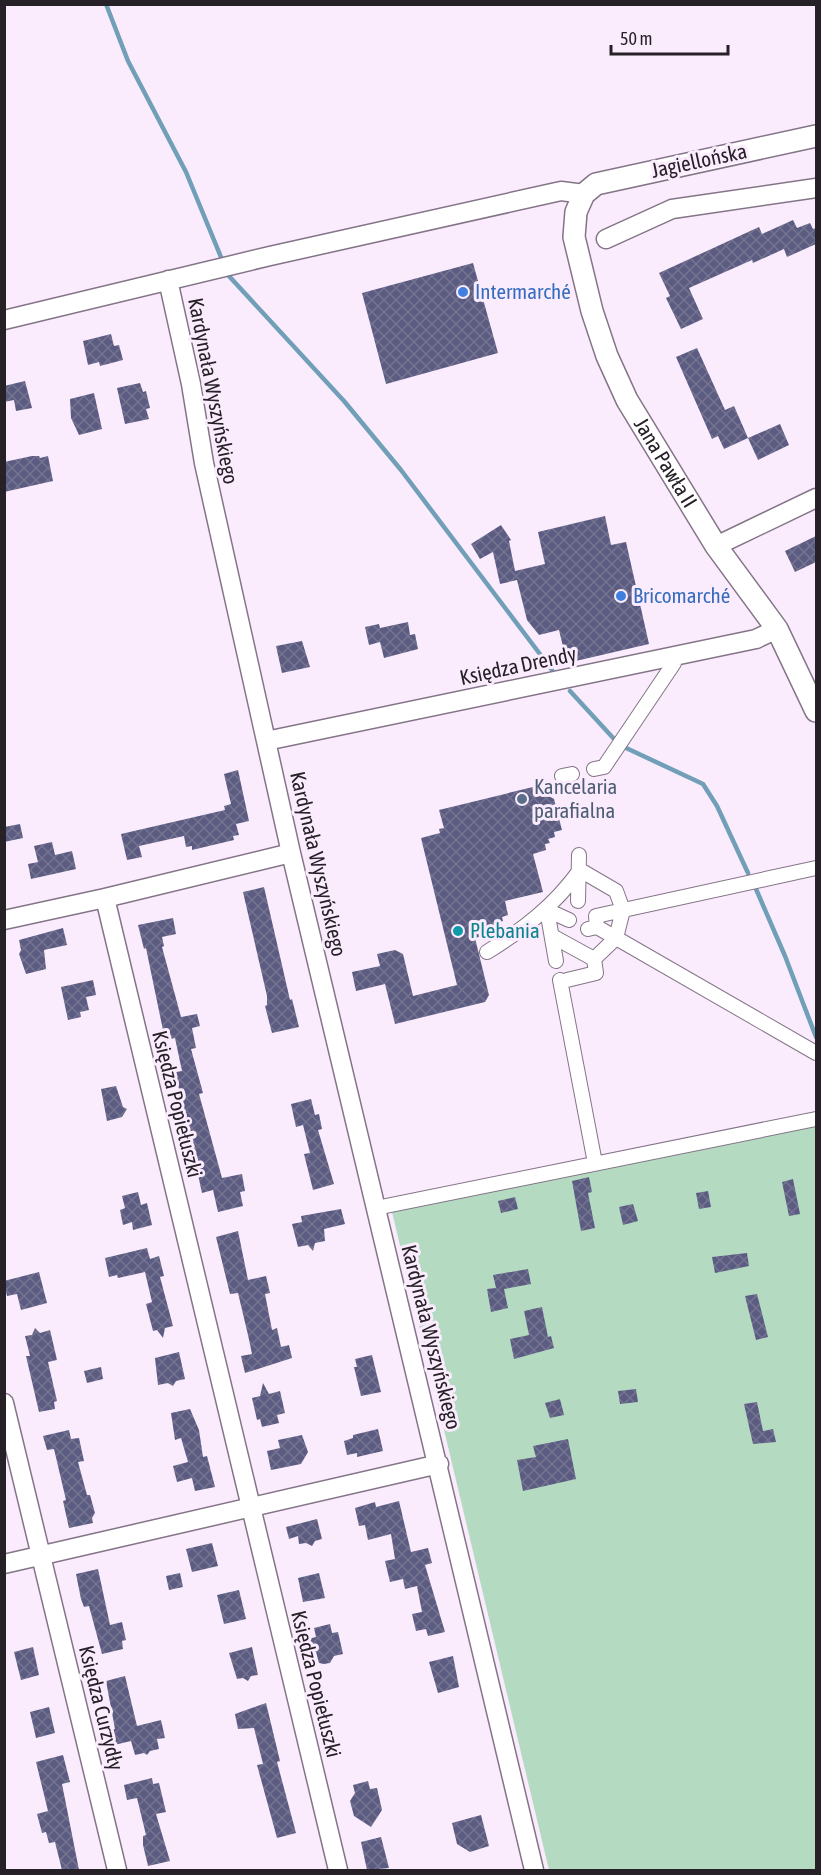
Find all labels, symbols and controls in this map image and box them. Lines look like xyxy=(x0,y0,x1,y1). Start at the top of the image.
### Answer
scale bar xyxy=(611,18,728,56)
text: 50 m xyxy=(620,28,652,49)
street label: Jagiellońska xyxy=(649,138,749,182)
place label: Intermarché xyxy=(475,279,571,303)
marker: Intermarché xyxy=(456,285,470,299)
street label: Kardynała Wyszyńskiego xyxy=(184,296,244,486)
street label: Jana Pawła II xyxy=(630,413,703,511)
place label: Bricomarché xyxy=(633,583,730,607)
marker: Bricomarché xyxy=(614,589,628,603)
street label: Księdza Drendy xyxy=(457,641,579,689)
street label: Kardynała Wyszyńskiego xyxy=(286,769,352,959)
place label: Kancelaria parafialna xyxy=(534,774,617,822)
marker: Kancelaria parafialna xyxy=(515,792,529,806)
place label: Plebania xyxy=(470,918,540,942)
marker: Plebania xyxy=(451,924,465,938)
street label: Księdza Popiełuszki xyxy=(148,1028,208,1180)
street label: Kardynała Wyszyńskiego xyxy=(397,1242,466,1431)
street label: Księdza Popiełuszki xyxy=(287,1608,347,1760)
street label: Księdza Curzydły xyxy=(75,1643,129,1773)

